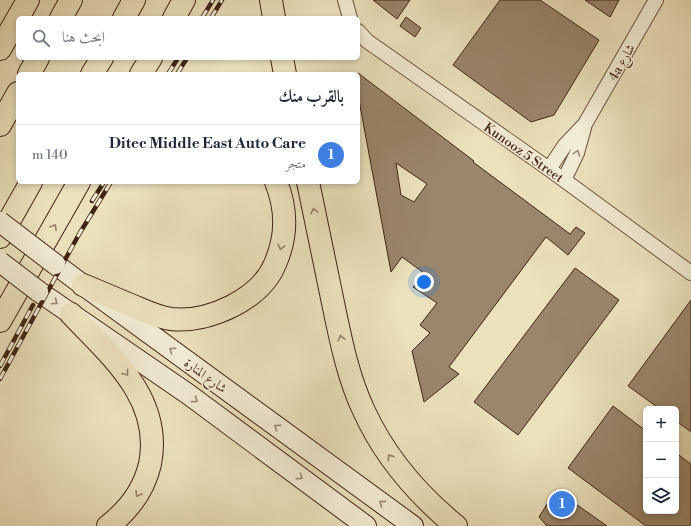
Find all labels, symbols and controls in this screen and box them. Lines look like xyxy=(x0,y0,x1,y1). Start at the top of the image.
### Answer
search box xyxy=(16,16,360,60)
icon: search xyxy=(30,27,52,49)
text: ابحث هنا xyxy=(62,28,105,47)
street label: 4a شارع xyxy=(605,41,641,85)
text: بالقرب منك xyxy=(278,86,344,108)
street label: Kunooz 5 Street xyxy=(481,119,567,186)
text: Ditec Middle East Auto Care xyxy=(109,134,306,153)
text: 140 m xyxy=(32,147,68,163)
text: 1 xyxy=(328,147,334,163)
one-way arrow xyxy=(572,149,580,156)
text: متجر xyxy=(285,156,306,172)
one-way arrow xyxy=(310,208,318,214)
one-way arrow xyxy=(49,224,56,231)
one-way arrow xyxy=(277,243,286,250)
your location xyxy=(414,272,434,292)
one-way arrow xyxy=(50,297,57,304)
one-way arrow xyxy=(337,335,345,342)
one-way arrow xyxy=(169,348,176,355)
street label: شارع المنارة xyxy=(179,355,230,399)
one-way arrow xyxy=(121,369,128,376)
one-way arrow xyxy=(191,395,198,402)
map controls xyxy=(643,406,679,514)
button: + xyxy=(643,406,679,442)
one-way arrow xyxy=(274,424,281,431)
button: − xyxy=(643,442,679,478)
one-way arrow xyxy=(388,455,395,462)
one-way arrow xyxy=(296,472,303,480)
button: layers xyxy=(643,478,679,514)
pin: 1 xyxy=(549,489,575,519)
one-way arrow xyxy=(135,490,142,497)
one-way arrow xyxy=(379,500,386,508)

